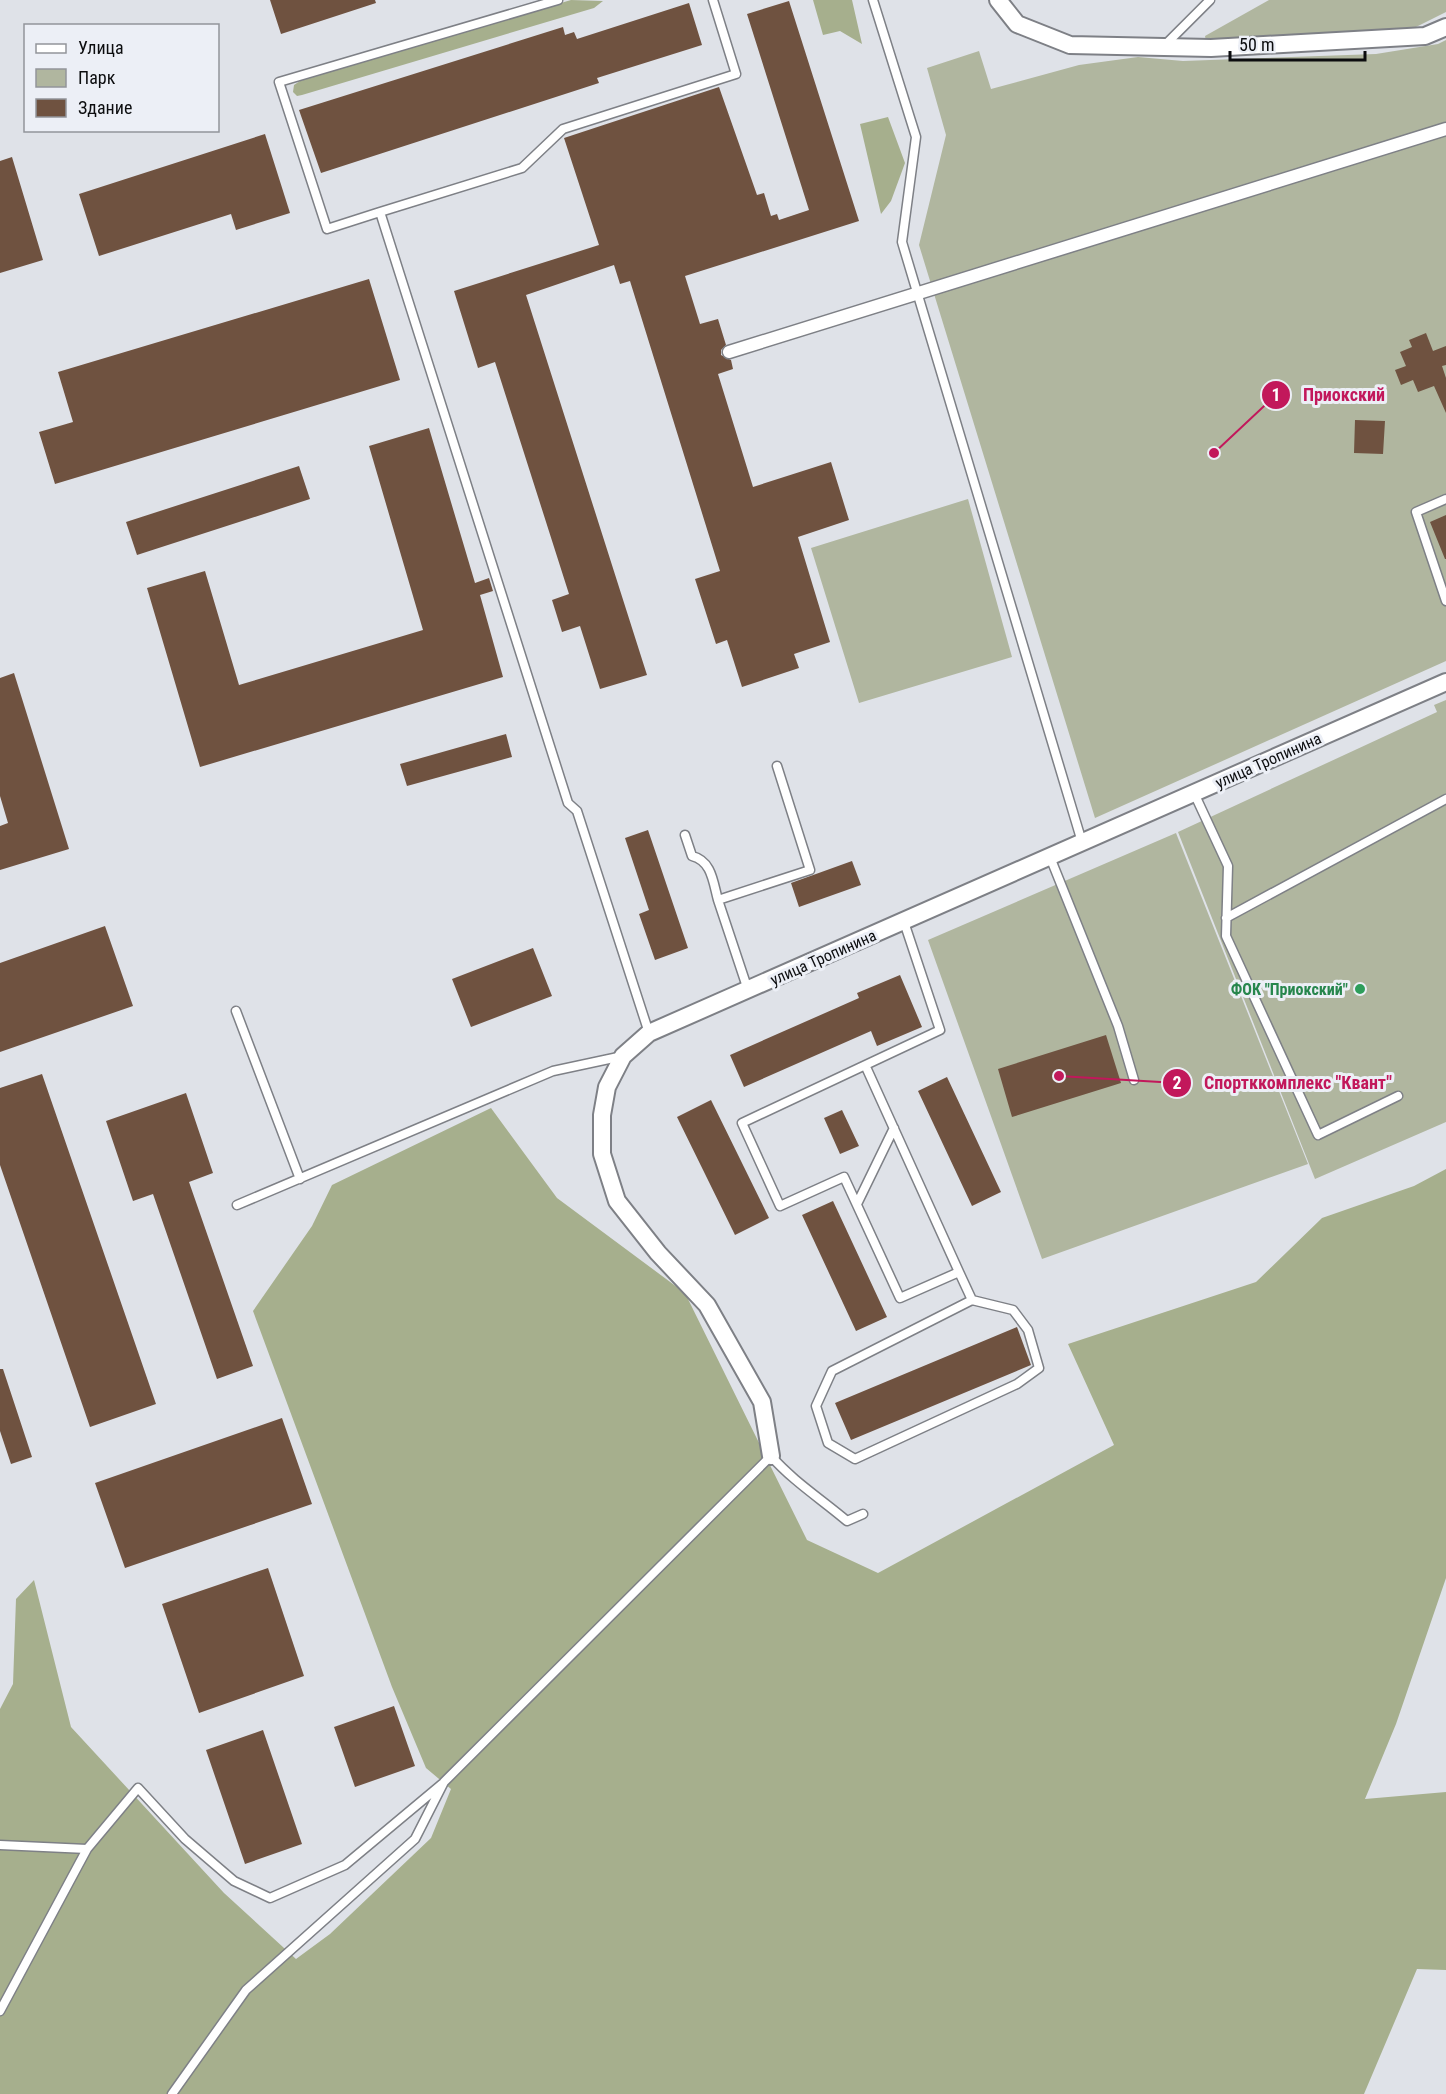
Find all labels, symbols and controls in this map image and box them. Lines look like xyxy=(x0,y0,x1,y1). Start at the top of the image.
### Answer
legend xyxy=(24,24,219,132)
scale bar xyxy=(1230,24,1365,62)
text: 50 m xyxy=(1239,34,1274,55)
text: Улица xyxy=(78,37,124,58)
text: Парк xyxy=(78,67,116,88)
text: Здание xyxy=(78,97,132,118)
callout: Приокский xyxy=(1261,377,1397,413)
text: 1 xyxy=(1271,384,1281,405)
text: Приокский xyxy=(1303,384,1385,405)
street label: улица Тропинина xyxy=(1212,729,1324,792)
street label: улица Тропинина xyxy=(767,926,879,989)
place label: ФОК "Приокский" xyxy=(1231,980,1348,999)
marker: ФОК "Приокский" xyxy=(1353,982,1367,996)
callout: Спортккомплекс "Квант" xyxy=(1162,1065,1404,1101)
text: 2 xyxy=(1172,1072,1182,1093)
text: Спортккомплекс "Квант" xyxy=(1204,1072,1392,1093)

